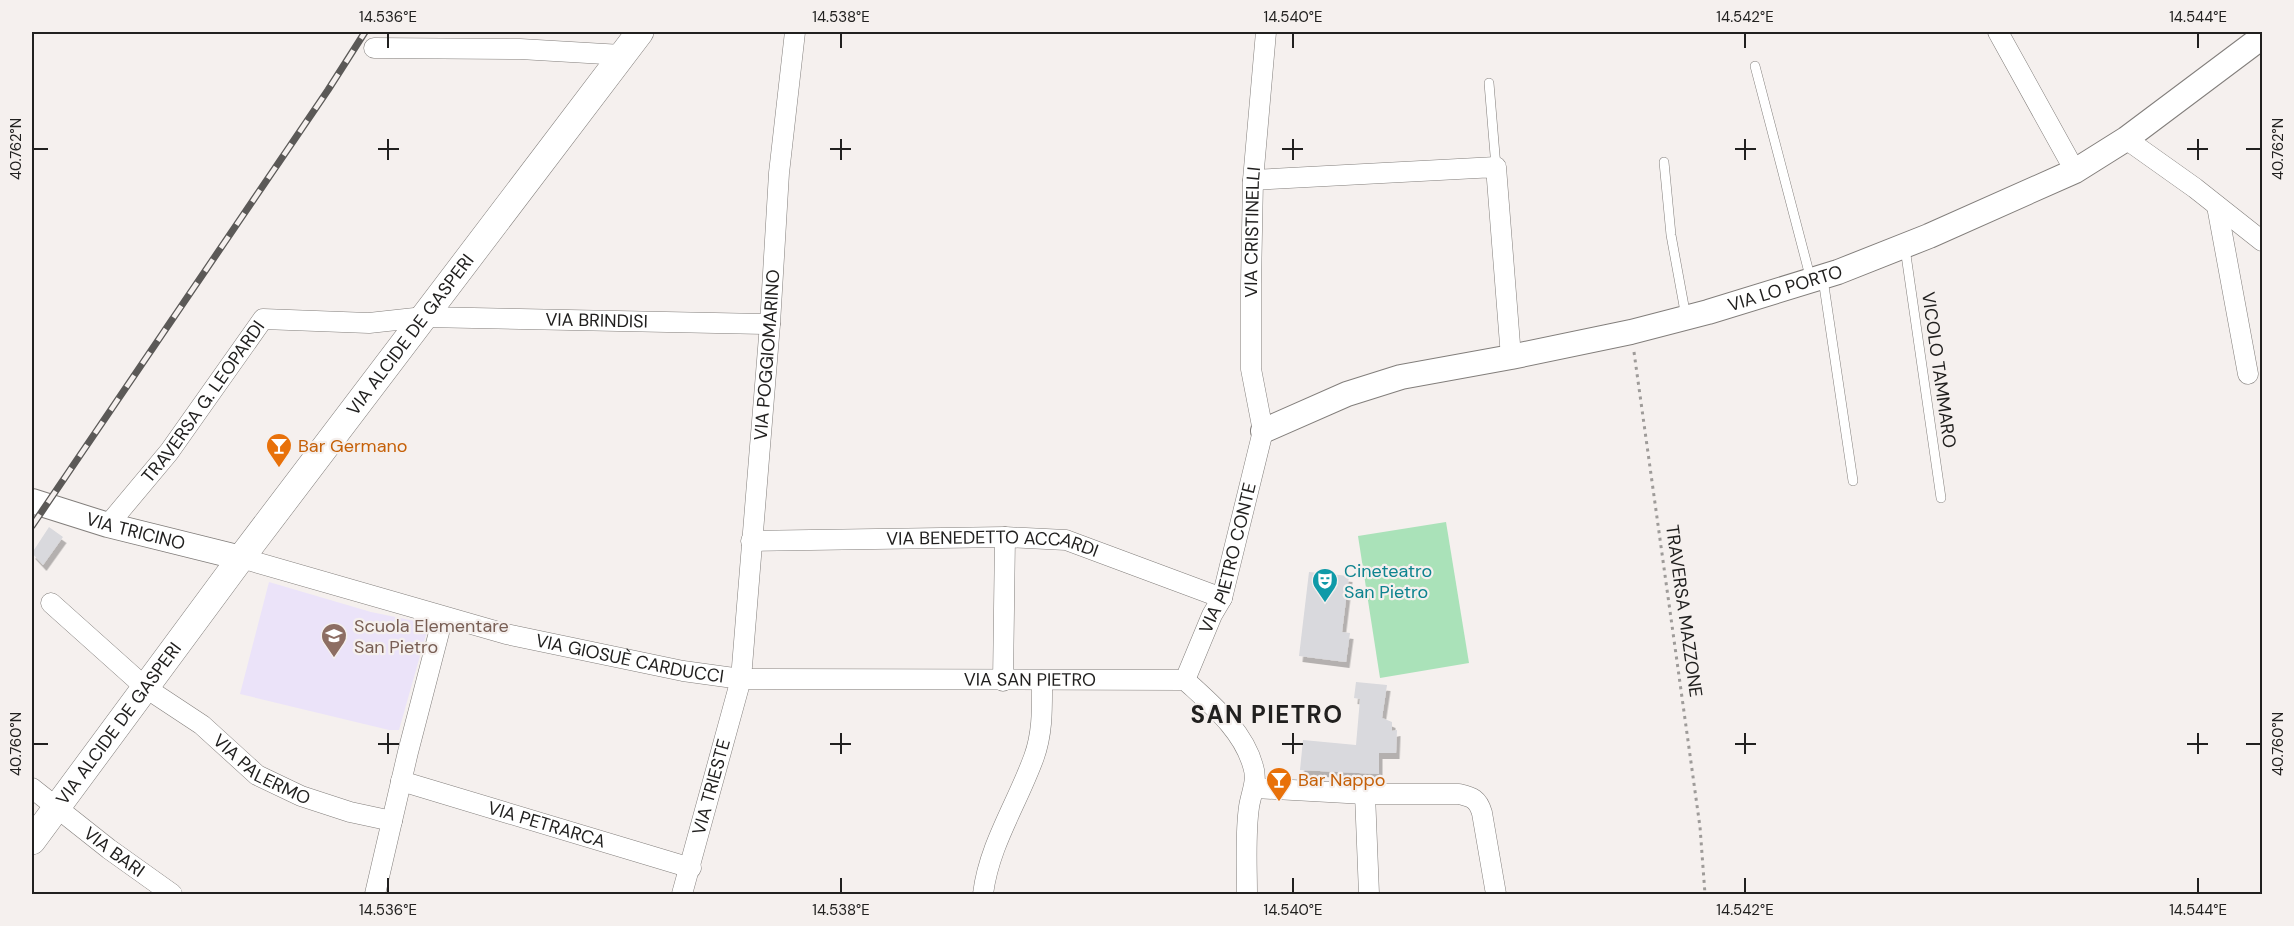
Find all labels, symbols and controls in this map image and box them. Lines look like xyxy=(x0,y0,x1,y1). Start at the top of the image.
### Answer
text: 14.536°E xyxy=(359,7,417,27)
text: 14.538°E xyxy=(812,7,870,27)
text: 14.540°E xyxy=(1264,7,1322,27)
text: 14.542°E xyxy=(1716,7,1774,27)
text: 14.544°E xyxy=(2169,7,2227,27)
text: 40.762°N xyxy=(6,118,26,180)
text: 40.762°N xyxy=(2268,118,2288,180)
street label: VIA CRISTINELLI xyxy=(1239,166,1266,298)
street label: VIA ALCIDE DE GASPERI xyxy=(341,249,479,420)
street label: VIA LO PORTO xyxy=(1725,259,1845,317)
street label: VIA POGGIOMARINO xyxy=(749,269,785,441)
street label: VICOLO TAMMARO xyxy=(1916,290,1962,450)
street label: VIA BRINDISI xyxy=(545,307,648,334)
street label: TRAVERSA G. LEOPARDI xyxy=(136,316,270,488)
bar icon: Bar Germano xyxy=(264,431,294,469)
place label: Bar Germano xyxy=(298,434,407,458)
street label: VIA PIETRO CONTE xyxy=(1194,480,1262,637)
street label: VIA TRICINO xyxy=(83,507,188,556)
street label: TRAVERSA MAZZONE xyxy=(1660,523,1708,699)
street label: VIA BENEDETTO ACCARDI xyxy=(886,525,1102,563)
place label: Cineteatro San Pietro xyxy=(1344,559,1432,604)
theatre icon: Cineteatro San Pietro xyxy=(1310,566,1340,604)
place label: Scuola Elementare San Pietro xyxy=(354,614,509,659)
school or university icon: Scuola Elementare San Pietro xyxy=(319,621,349,659)
street label: VIA GIOSUÈ CARDUCCI xyxy=(533,629,726,689)
street label: VIA ALCIDE DE GASPERI xyxy=(51,637,187,810)
street label: VIA SAN PIETRO xyxy=(964,668,1096,692)
district label: SAN PIETRO xyxy=(1190,699,1344,730)
text: 40.760°N xyxy=(6,712,26,776)
text: 40.760°N xyxy=(2268,712,2288,776)
street label: VIA PALERMO xyxy=(208,729,313,810)
street label: VIA TRIESTE xyxy=(687,736,736,838)
bar icon: Bar Nappo xyxy=(1264,765,1294,803)
place label: Bar Nappo xyxy=(1298,768,1386,792)
street label: VIA PETRARCA xyxy=(485,796,608,854)
street label: VIA BARI xyxy=(78,821,149,883)
text: 14.536°E xyxy=(359,900,417,920)
text: 14.538°E xyxy=(812,900,870,920)
text: 14.540°E xyxy=(1264,900,1322,920)
text: 14.542°E xyxy=(1716,900,1774,920)
text: 14.544°E xyxy=(2169,900,2227,920)

